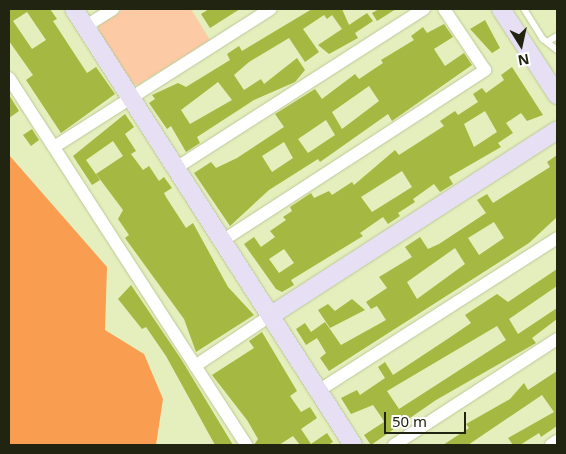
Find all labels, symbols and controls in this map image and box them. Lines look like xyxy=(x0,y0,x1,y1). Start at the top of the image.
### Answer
north arrow xyxy=(496,20,546,70)
text: N xyxy=(516,50,531,71)
scale bar xyxy=(386,402,468,434)
text: 50 m xyxy=(392,411,427,431)

